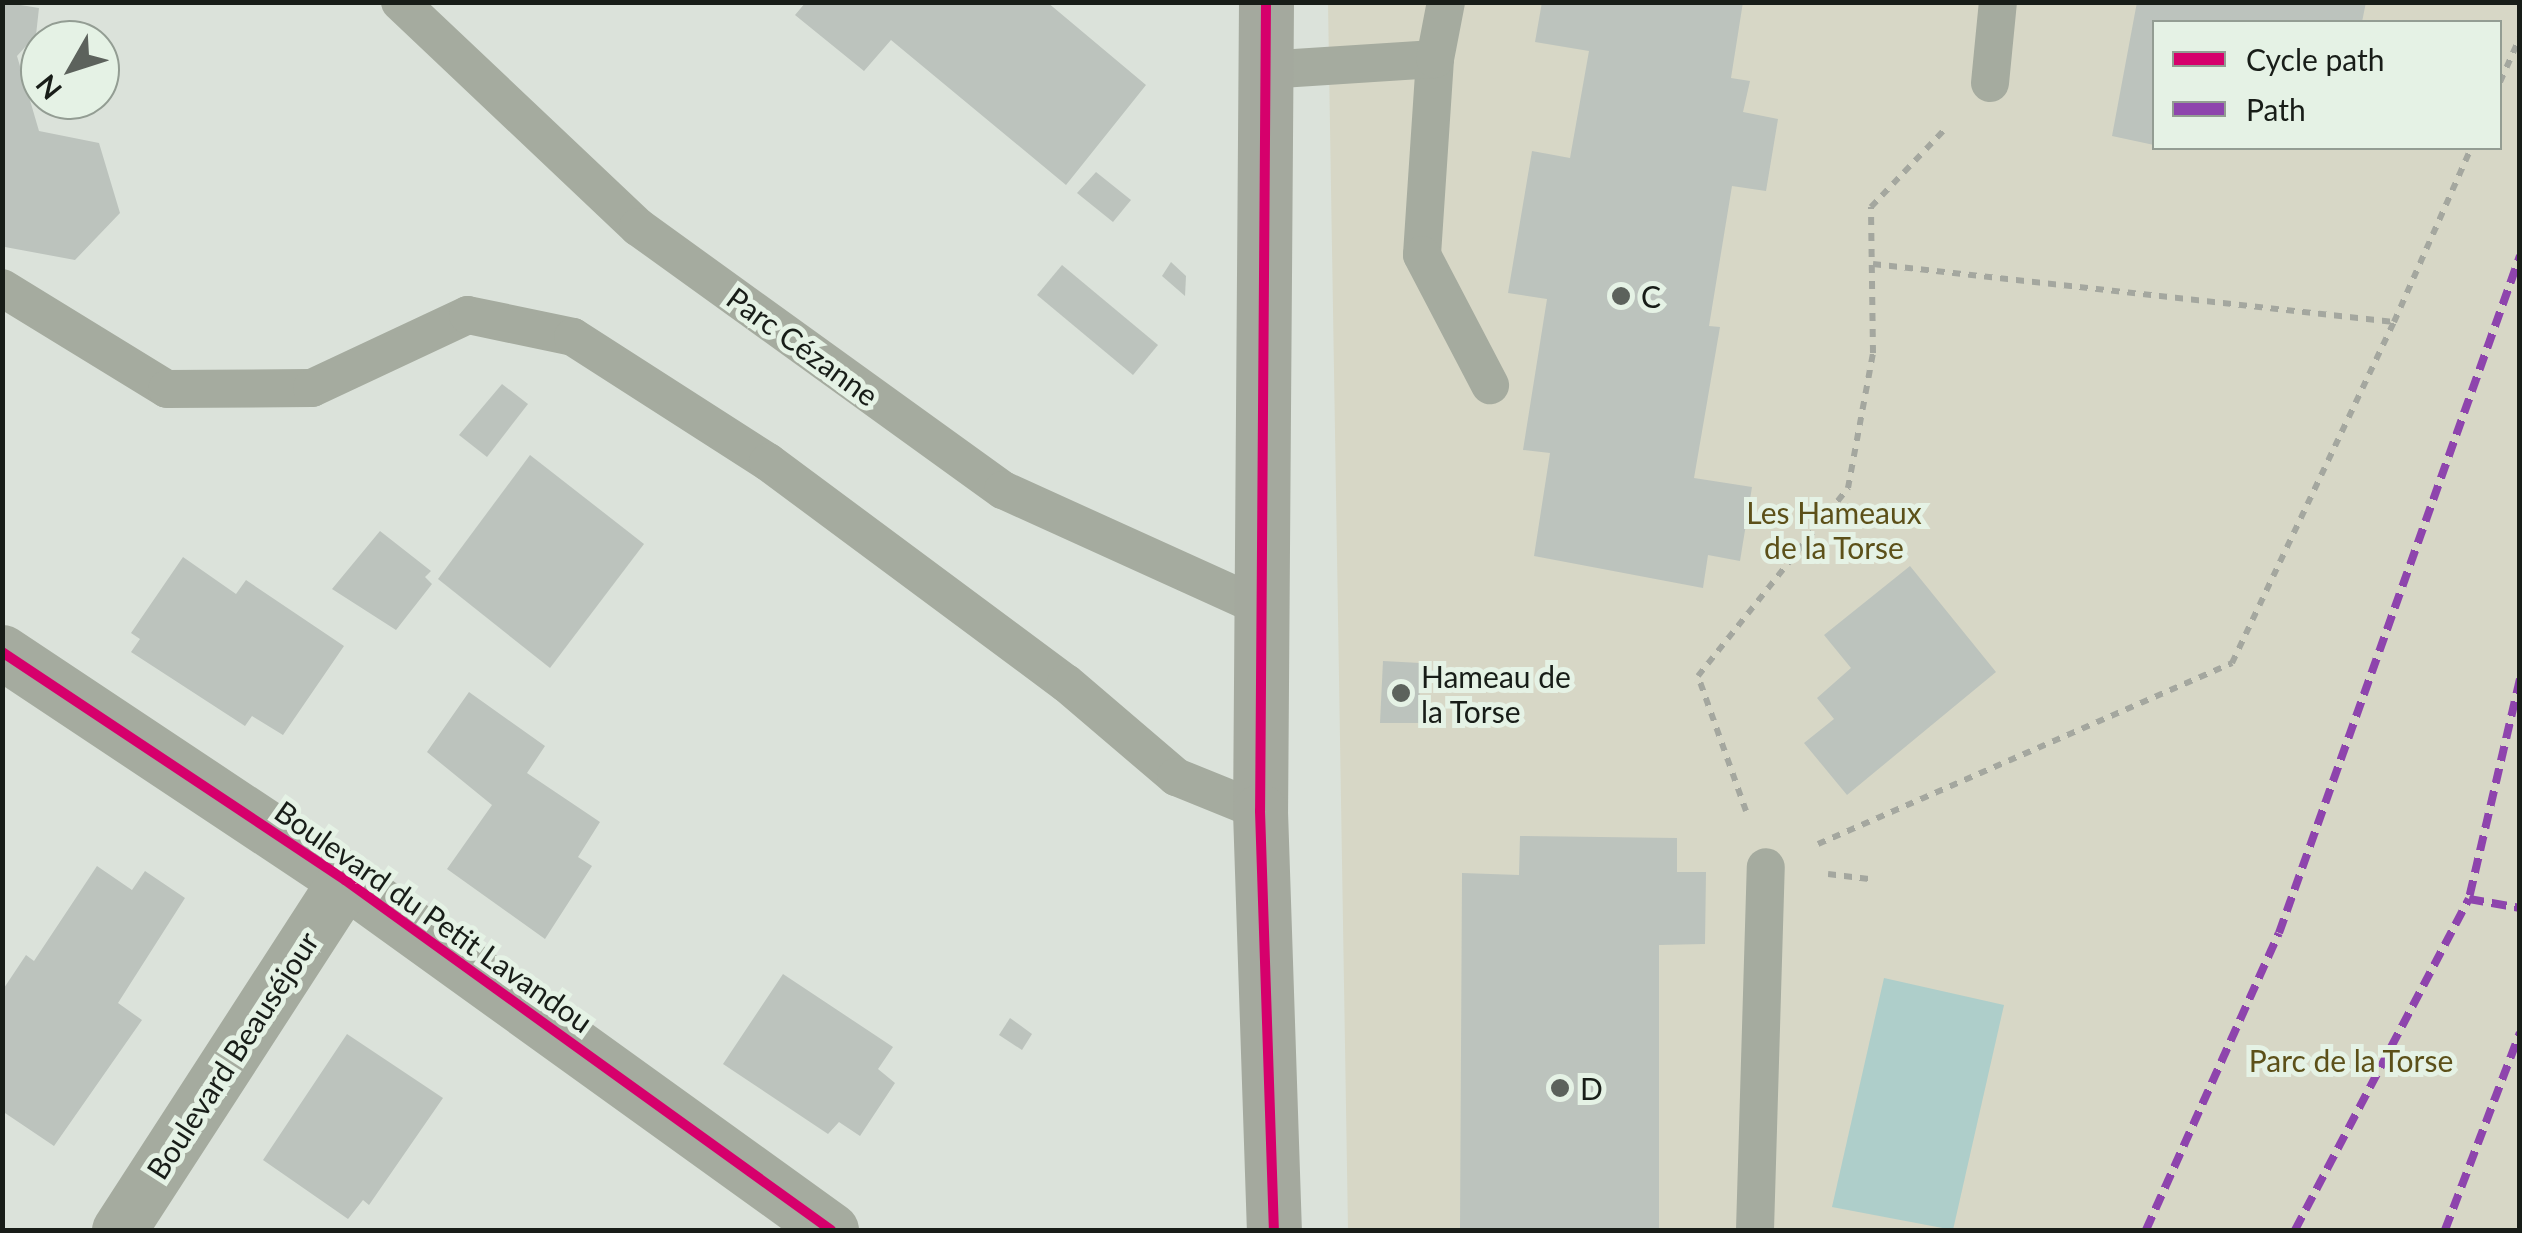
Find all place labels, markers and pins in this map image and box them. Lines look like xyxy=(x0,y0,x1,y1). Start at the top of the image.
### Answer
place label: C xyxy=(1641,278,1661,314)
marker: C xyxy=(1610,285,1632,307)
place label: Hameau de la Torse xyxy=(1421,658,1571,728)
marker: Hameau de la Torse xyxy=(1390,682,1412,704)
place label: D xyxy=(1580,1070,1603,1106)
marker: D xyxy=(1549,1077,1571,1099)

